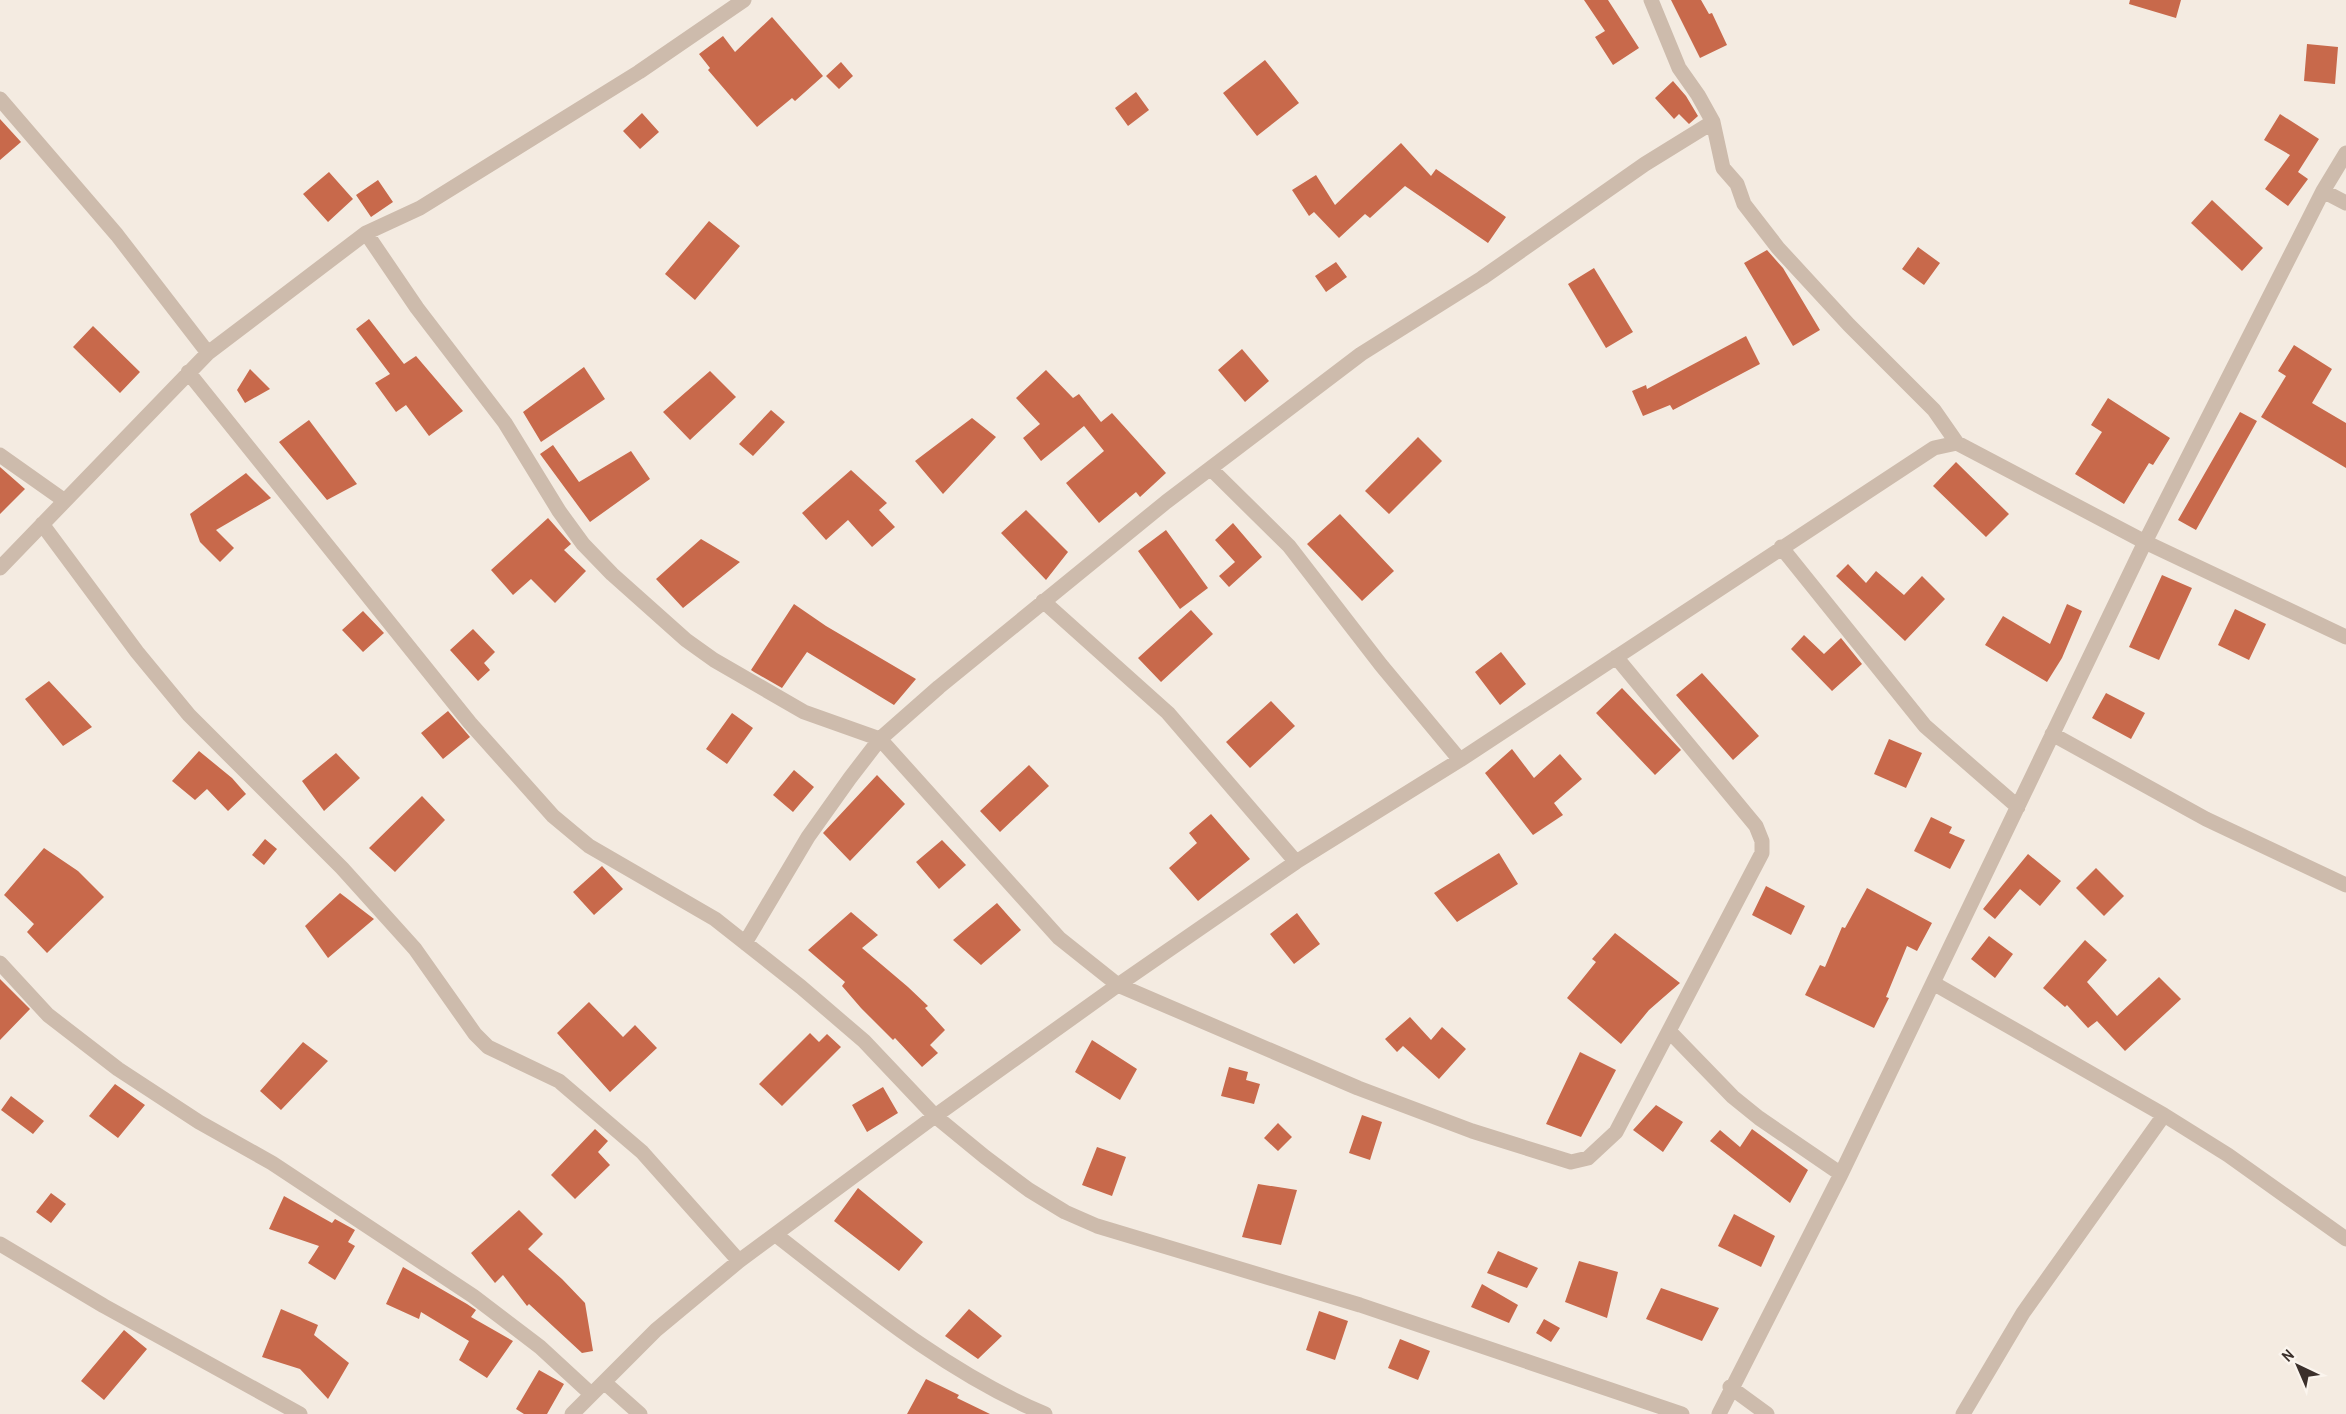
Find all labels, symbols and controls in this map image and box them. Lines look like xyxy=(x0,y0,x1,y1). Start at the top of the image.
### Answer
north arrow xyxy=(2268,1336,2328,1396)
text: N xyxy=(2277,1344,2299,1366)

